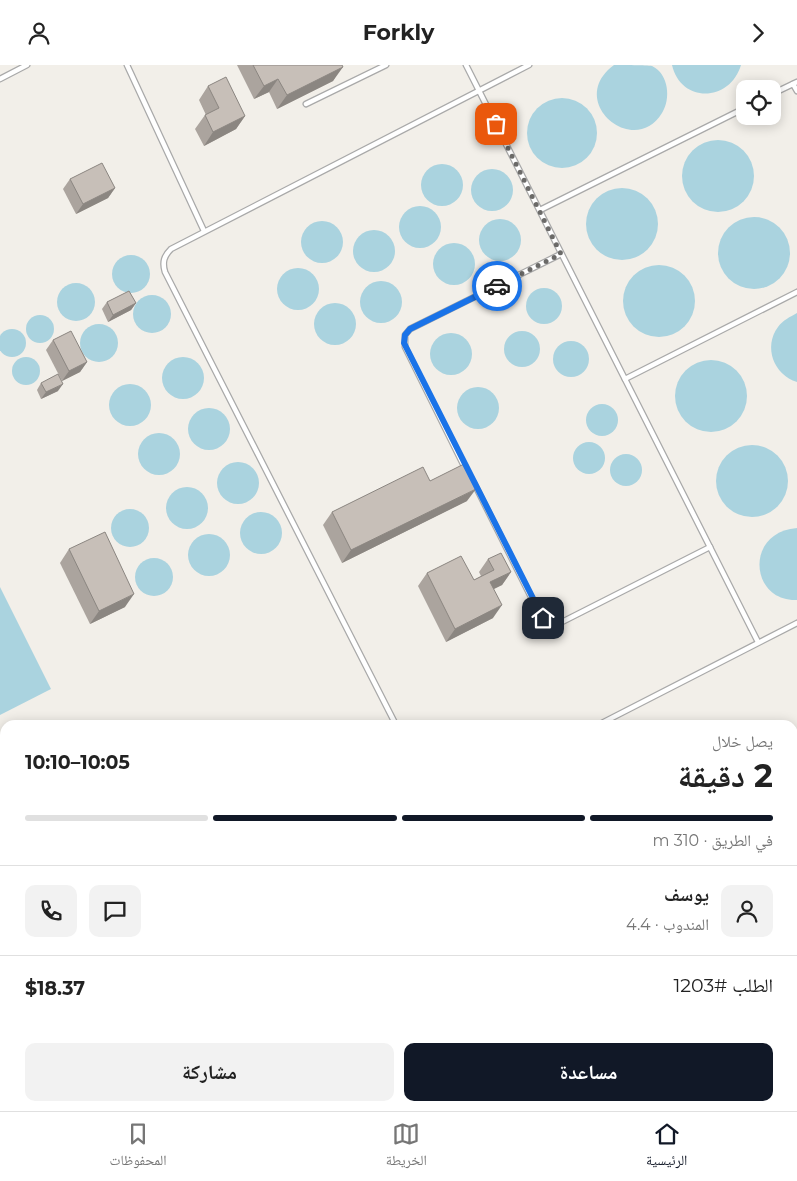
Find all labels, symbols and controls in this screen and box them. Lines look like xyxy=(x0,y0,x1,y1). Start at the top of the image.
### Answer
icon: person xyxy=(25,19,53,47)
text: Forkly xyxy=(363,19,434,46)
icon: forward xyxy=(744,19,772,47)
map controls xyxy=(736,80,781,125)
button: locate xyxy=(736,80,781,125)
pin xyxy=(475,103,517,145)
icon: bag xyxy=(482,110,510,138)
courier xyxy=(472,261,522,311)
icon: car xyxy=(483,272,511,300)
pin xyxy=(522,597,564,639)
icon: home xyxy=(529,604,557,632)
text: يصل خلال xyxy=(712,732,773,751)
text: 10:05–10:10 xyxy=(25,751,130,774)
text: 2 دقيقة xyxy=(678,756,773,795)
text: في الطريق · 310 m xyxy=(653,831,773,850)
text: يوسف xyxy=(664,883,709,906)
button: phone xyxy=(25,885,77,937)
button: chat xyxy=(89,885,141,937)
button: person xyxy=(721,885,773,937)
text: المندوب · 4.4 xyxy=(626,915,709,934)
text: الطلب #1203 xyxy=(673,974,773,997)
text: $18.37 xyxy=(25,977,85,1000)
button: مشاركة xyxy=(25,1043,394,1101)
button: مساعدة xyxy=(404,1043,773,1101)
tab: المحفوظات xyxy=(110,1120,167,1174)
tab: الخريطة xyxy=(386,1120,427,1174)
tab: الرئيسية xyxy=(646,1120,687,1174)

